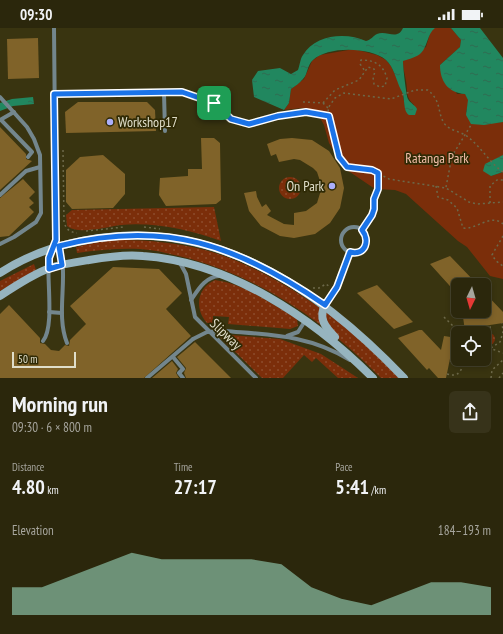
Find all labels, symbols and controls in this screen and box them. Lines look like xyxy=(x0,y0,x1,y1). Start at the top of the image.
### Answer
text: 09:30 xyxy=(20,5,52,24)
pin xyxy=(197,86,231,120)
icon: arrive xyxy=(203,92,225,114)
place label: Workshop17 xyxy=(118,113,178,131)
marker: Workshop17 xyxy=(105,117,115,127)
park label: Ratanga Park xyxy=(405,149,469,167)
place label: On Park xyxy=(286,177,325,195)
marker: On Park xyxy=(327,181,337,191)
north arrow xyxy=(451,278,491,318)
map controls xyxy=(451,278,491,366)
street label: Slipway xyxy=(206,315,246,354)
button: locate xyxy=(451,326,491,366)
scale bar xyxy=(12,350,76,369)
text: 50 m xyxy=(18,352,37,366)
text: Morning run xyxy=(12,390,108,418)
button: share xyxy=(449,391,491,433)
text: 09:30 · 6 × 800 m xyxy=(12,419,92,436)
text: Distance xyxy=(12,460,44,474)
text: Time xyxy=(174,460,193,474)
text: Pace xyxy=(335,460,353,474)
text: 4.80 xyxy=(12,474,45,500)
text: 27:17 xyxy=(174,474,217,500)
text: 5:41 xyxy=(335,474,369,500)
text: km xyxy=(45,483,59,497)
text: /km xyxy=(369,483,386,497)
text: Elevation xyxy=(12,522,54,539)
text: 184–193 m xyxy=(438,522,491,539)

